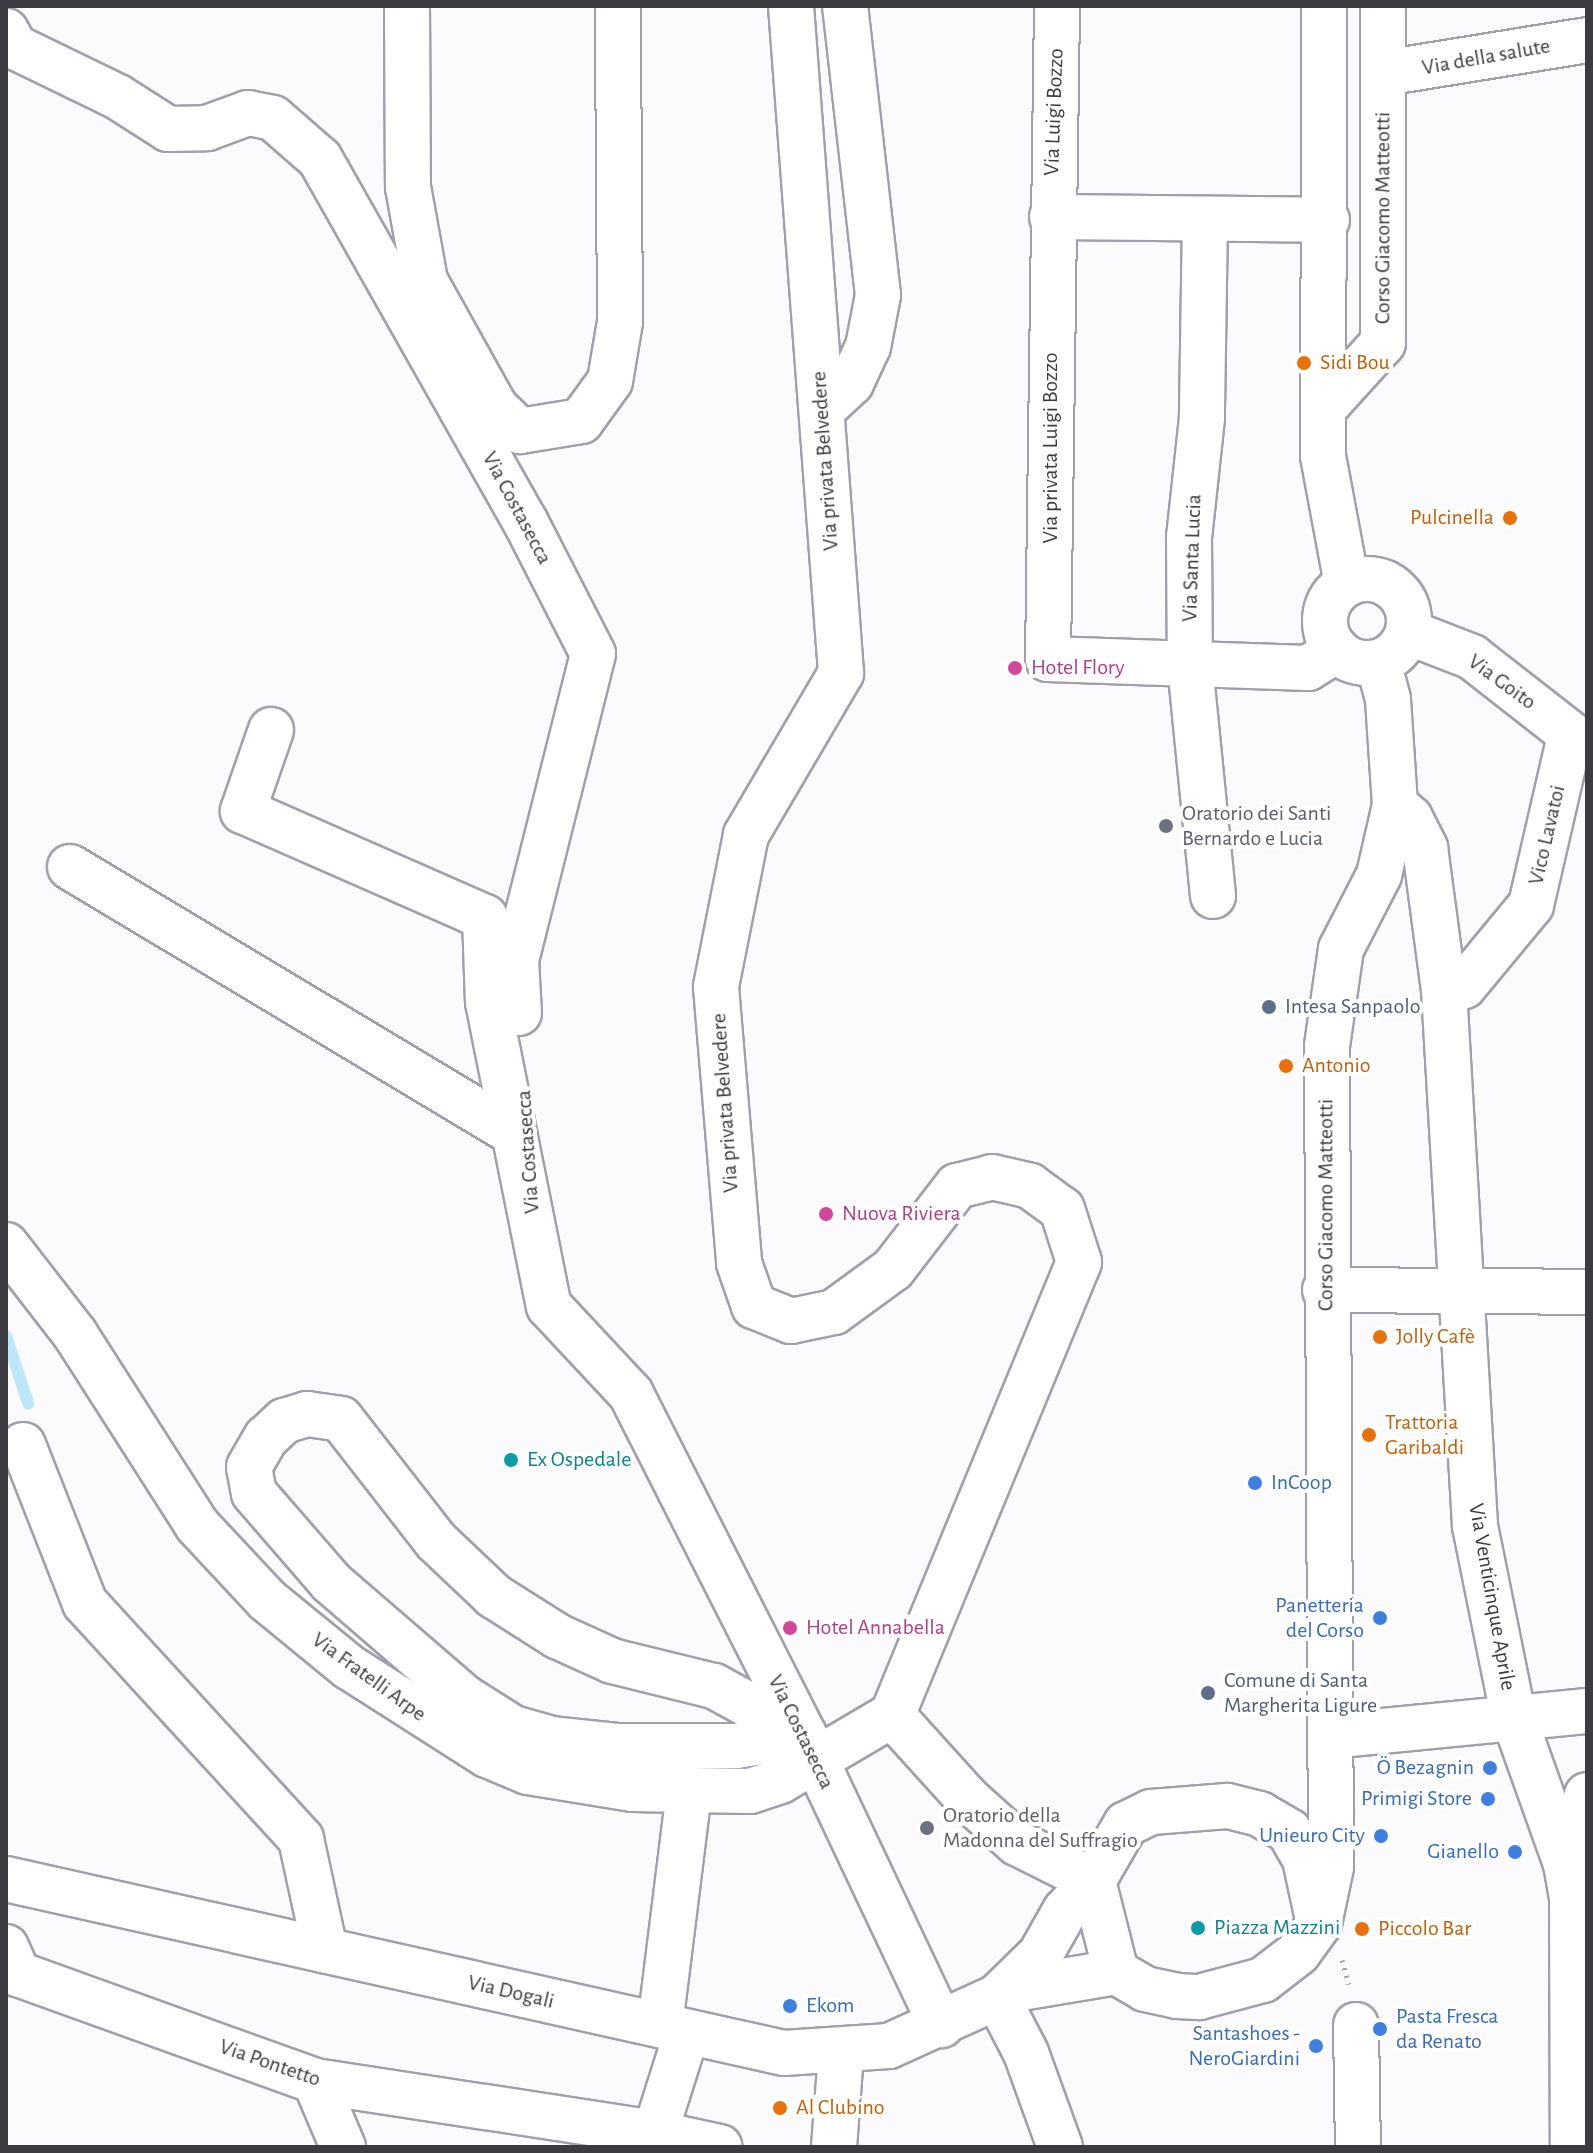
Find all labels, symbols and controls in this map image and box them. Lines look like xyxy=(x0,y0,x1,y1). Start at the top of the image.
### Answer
street label: Via della salute xyxy=(1420,33,1552,81)
street label: Via Luigi Bozzo xyxy=(1039,48,1069,176)
street label: Corso Giacomo Matteotti xyxy=(1370,112,1396,324)
place label: Sidi Bou xyxy=(1320,350,1390,376)
street label: Via privata Luigi Bozzo xyxy=(1038,353,1064,543)
marker: Sidi Bou xyxy=(1295,354,1313,372)
street label: Via privata Belvedere xyxy=(806,370,844,552)
street label: Via Costasecca xyxy=(476,447,558,569)
street label: Via Santa Lucia xyxy=(1177,494,1207,622)
place label: Pulcinella xyxy=(1410,505,1494,531)
marker: Pulcinella xyxy=(1501,509,1519,527)
street label: Via Goito xyxy=(1463,648,1541,716)
place label: Hotel Flory xyxy=(1031,655,1125,681)
marker: Hotel Flory xyxy=(1006,659,1024,677)
street label: Vico Lavatoi xyxy=(1523,783,1571,887)
place label: Oratorio dei Santi Bernardo e Lucia xyxy=(1182,800,1331,852)
marker: Oratorio dei Santi Bernardo e Lucia xyxy=(1157,817,1175,835)
place label: Intesa Sanpaolo xyxy=(1285,994,1420,1020)
marker: Intesa Sanpaolo xyxy=(1260,998,1278,1016)
street label: Via privata Belvedere xyxy=(706,1012,744,1194)
place label: Antonio xyxy=(1302,1053,1371,1079)
marker: Antonio xyxy=(1277,1057,1295,1075)
street label: Via Costasecca xyxy=(511,1089,545,1215)
street label: Corso Giacomo Matteotti xyxy=(1313,1099,1339,1311)
place label: Nuova Riviera xyxy=(842,1201,961,1227)
marker: Nuova Riviera xyxy=(817,1205,835,1223)
place label: Jolly Cafè xyxy=(1396,1324,1475,1350)
marker: Jolly Cafè xyxy=(1371,1328,1389,1346)
place label: Trattoria Garibaldi xyxy=(1385,1409,1464,1460)
marker: Trattoria Garibaldi xyxy=(1360,1426,1378,1444)
place label: Ex Ospedale xyxy=(527,1447,631,1473)
marker: Ex Ospedale xyxy=(502,1451,520,1469)
place label: InCoop xyxy=(1271,1470,1332,1496)
marker: InCoop xyxy=(1246,1474,1264,1492)
street label: Via Venticinque Aprile xyxy=(1463,1501,1521,1693)
place label: Panetteria del Corso xyxy=(1275,1592,1364,1644)
marker: Panetteria del Corso xyxy=(1371,1609,1389,1627)
place label: Hotel Annabella xyxy=(806,1615,945,1641)
marker: Hotel Annabella xyxy=(781,1619,799,1637)
street label: Via Fratelli Arpe xyxy=(307,1627,431,1727)
place label: Comune di Santa Margherita Ligure xyxy=(1224,1667,1377,1718)
street label: Via Costasecca xyxy=(762,1671,840,1793)
marker: Comune di Santa Margherita Ligure xyxy=(1199,1684,1217,1702)
place label: Ö Bezagnin xyxy=(1377,1755,1474,1781)
marker: Ö Bezagnin xyxy=(1481,1759,1499,1777)
place label: Primigi Store xyxy=(1361,1786,1472,1812)
marker: Primigi Store xyxy=(1479,1790,1497,1808)
place label: Oratorio della Madonna del Suffragio xyxy=(943,1802,1138,1854)
marker: Oratorio della Madonna del Suffragio xyxy=(918,1819,936,1837)
place label: Unieuro City xyxy=(1259,1823,1365,1849)
marker: Unieuro City xyxy=(1372,1827,1390,1845)
place label: Gianello xyxy=(1427,1839,1499,1865)
marker: Gianello xyxy=(1506,1843,1524,1861)
place label: Piazza Mazzini xyxy=(1214,1915,1340,1941)
place label: Piccolo Bar xyxy=(1378,1916,1471,1942)
marker: Piazza Mazzini xyxy=(1189,1919,1207,1937)
marker: Piccolo Bar xyxy=(1353,1920,1371,1938)
street label: Via Dogali xyxy=(465,1969,557,2015)
place label: Ekom xyxy=(806,1993,854,2019)
marker: Ekom xyxy=(781,1997,799,2015)
place label: Pasta Fresca da Renato xyxy=(1396,2003,1498,2054)
place label: Santashoes - NeroGiardini xyxy=(1188,2020,1300,2072)
marker: Pasta Fresca da Renato xyxy=(1371,2020,1389,2038)
street label: Via Pontetto xyxy=(216,2033,324,2093)
marker: Santashoes - NeroGiardini xyxy=(1307,2037,1325,2055)
place label: Al Clubino xyxy=(796,2095,885,2121)
marker: Al Clubino xyxy=(771,2099,789,2117)

